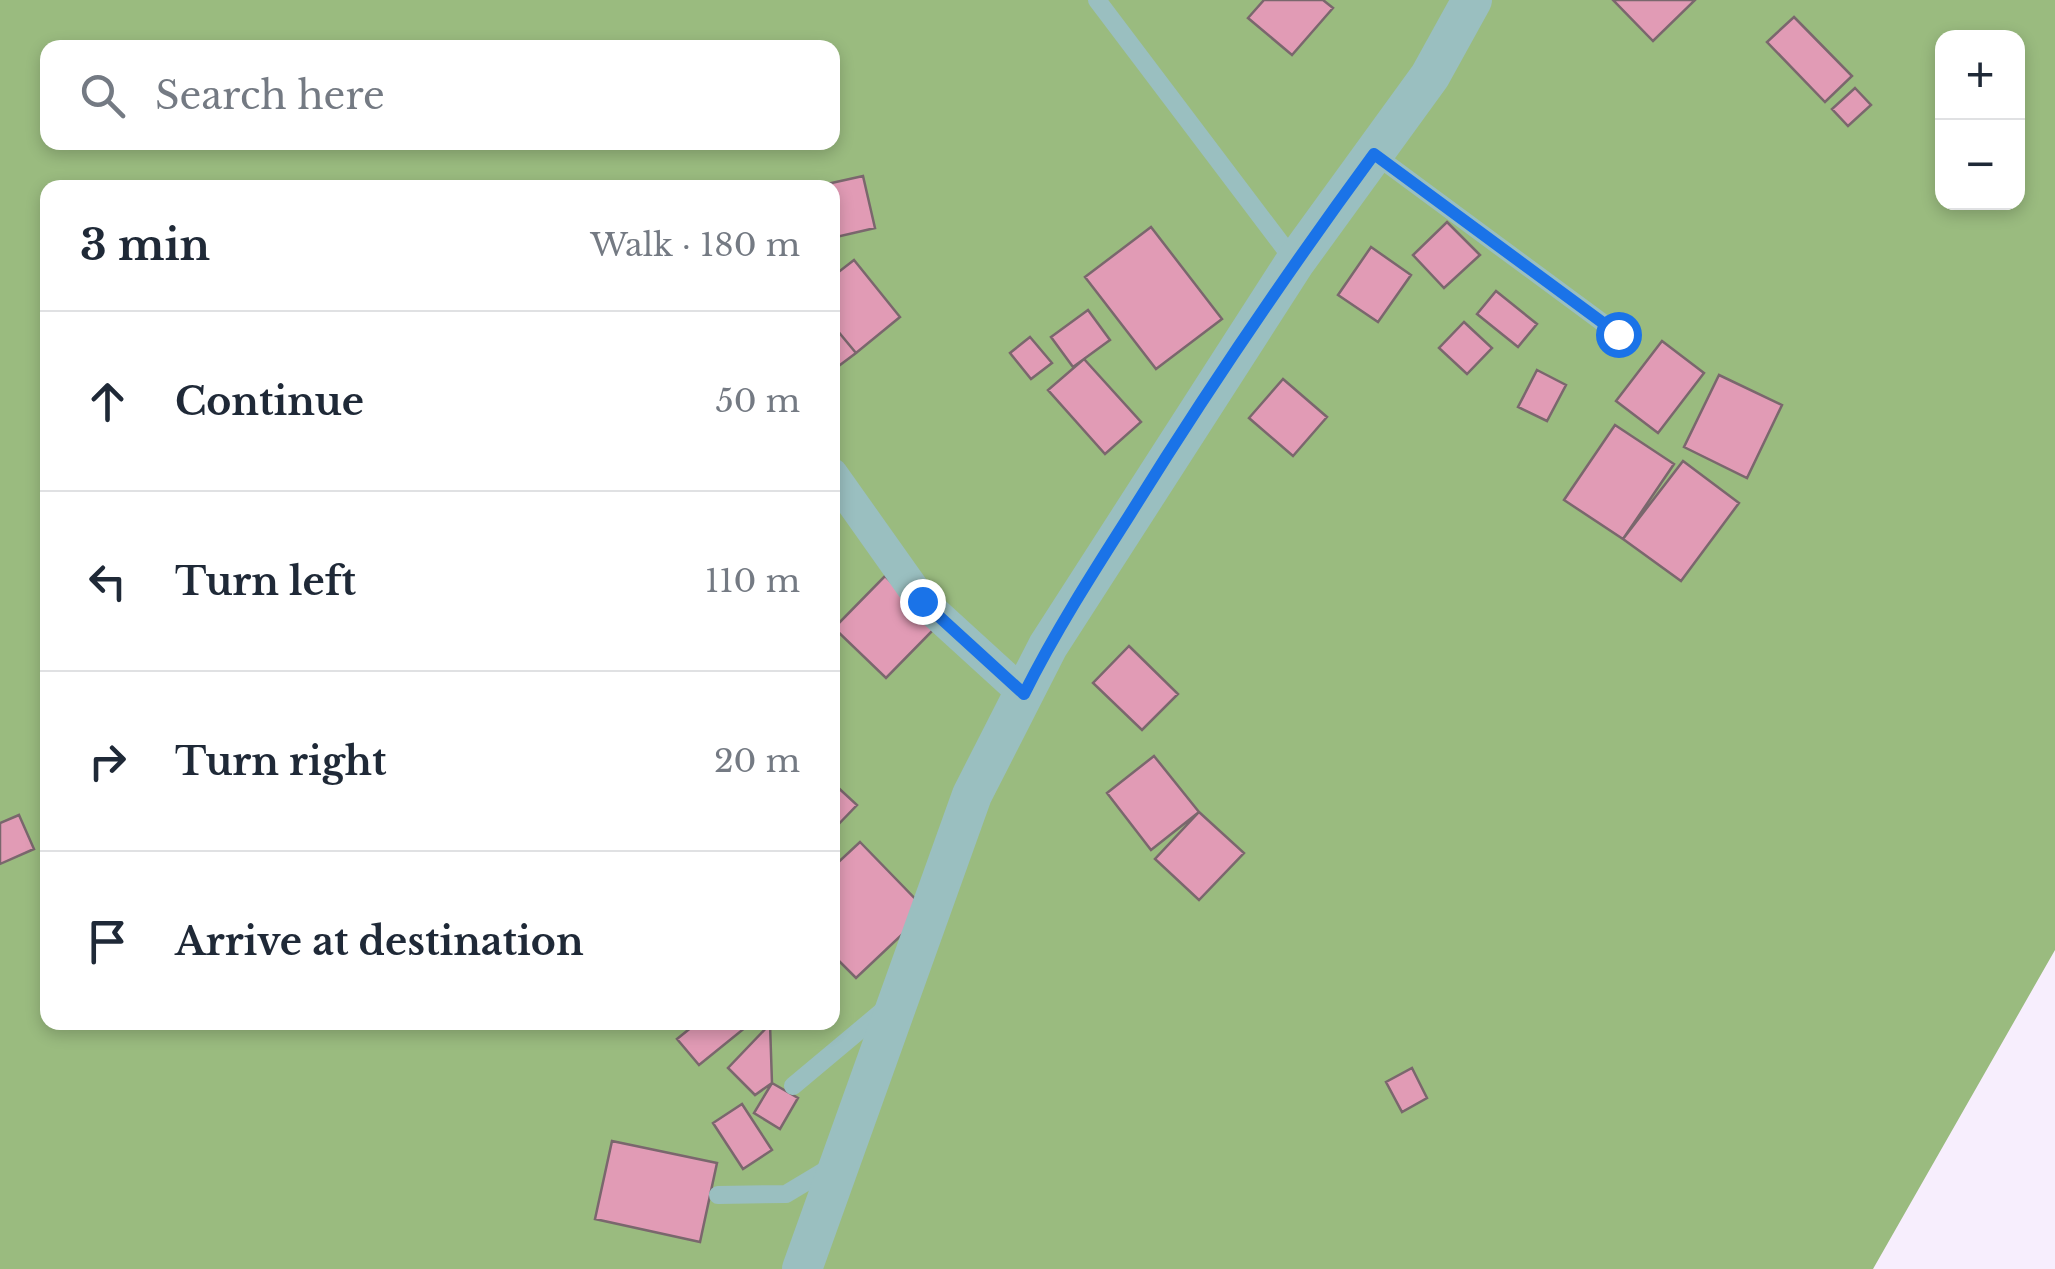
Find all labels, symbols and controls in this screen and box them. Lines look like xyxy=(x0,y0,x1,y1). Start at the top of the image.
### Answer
map controls xyxy=(1935,30,2025,210)
button: + xyxy=(1935,30,2025,120)
search box xyxy=(40,40,840,150)
icon: search xyxy=(75,68,130,123)
text: Search here xyxy=(155,72,385,119)
button: − xyxy=(1935,120,2025,210)
text: 3 min xyxy=(80,219,210,271)
text: Walk · 180 m xyxy=(590,225,800,265)
route start xyxy=(1596,312,1642,358)
icon: ahead xyxy=(80,374,135,429)
text: Continue xyxy=(175,378,364,425)
text: 50 m xyxy=(715,381,800,421)
icon: left xyxy=(80,554,135,609)
text: Turn left xyxy=(175,558,356,605)
text: 110 m xyxy=(705,561,800,601)
route end xyxy=(900,579,946,625)
icon: right xyxy=(80,734,135,789)
text: Turn right xyxy=(175,738,386,785)
text: 20 m xyxy=(714,741,800,781)
icon: arrive xyxy=(80,914,135,969)
text: Arrive at destination xyxy=(175,918,584,965)

